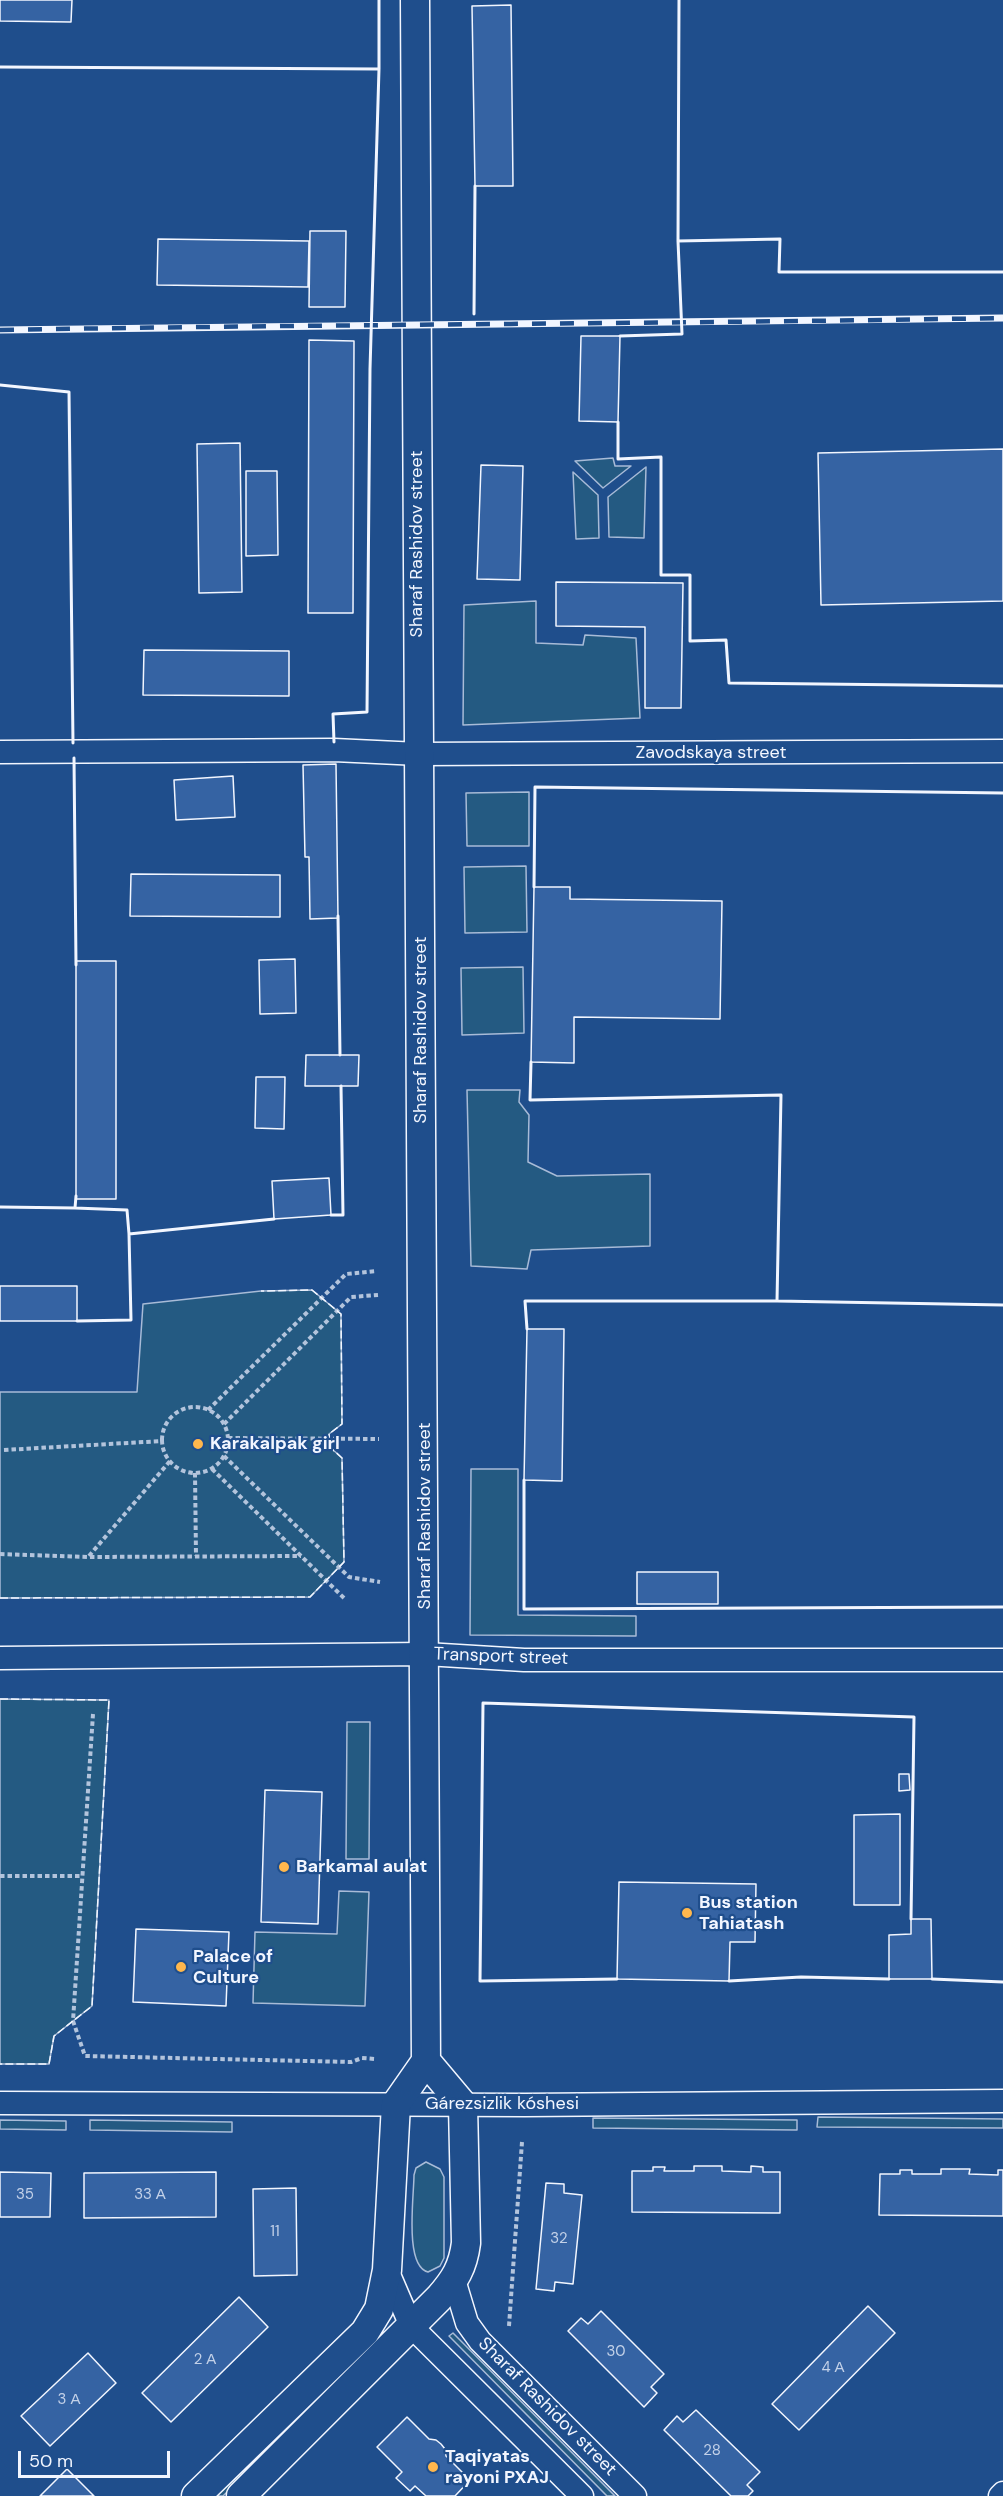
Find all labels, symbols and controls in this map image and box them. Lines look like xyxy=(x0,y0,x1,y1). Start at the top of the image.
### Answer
street label: Sharaf Rashidov street xyxy=(406,451,428,637)
street label: Zavodskaya street xyxy=(636,742,786,764)
street label: Sharaf Rashidov street xyxy=(410,937,432,1123)
street label: Sharaf Rashidov street xyxy=(414,1423,436,1609)
place label: Karakalpak girl xyxy=(210,1433,340,1455)
marker: Karakalpak girl xyxy=(191,1437,205,1451)
street label: Transport street xyxy=(433,1644,569,1670)
place label: Barkamal aulat xyxy=(296,1856,427,1878)
marker: Barkamal aulat xyxy=(277,1860,291,1874)
place label: Bus station Tahiatash xyxy=(699,1892,798,1934)
marker: Bus station Tahiatash xyxy=(680,1906,694,1920)
place label: Palace of Culture xyxy=(193,1946,273,1988)
marker: Palace of Culture xyxy=(174,1960,188,1974)
street label: Gárezsizlik kóshesi xyxy=(425,2093,579,2115)
house number: 35 xyxy=(16,2186,34,2204)
house number: 33 А xyxy=(134,2186,166,2204)
house number: 11 xyxy=(270,2223,280,2241)
house number: 32 xyxy=(550,2230,568,2248)
street label: Sharaf Rashidov street xyxy=(473,2333,621,2481)
house number: 30 xyxy=(606,2343,626,2361)
house number: 2 А xyxy=(194,2351,216,2369)
house number: 4 А xyxy=(821,2359,845,2377)
house number: 3 А xyxy=(58,2391,80,2409)
scale bar xyxy=(21,2439,172,2477)
house number: 28 xyxy=(703,2442,721,2460)
place label: Taqiyatas rayoni PXAJ xyxy=(445,2446,549,2488)
text: 50 m xyxy=(29,2449,73,2473)
marker: Taqiyatas rayoni PXAJ xyxy=(426,2460,440,2474)

